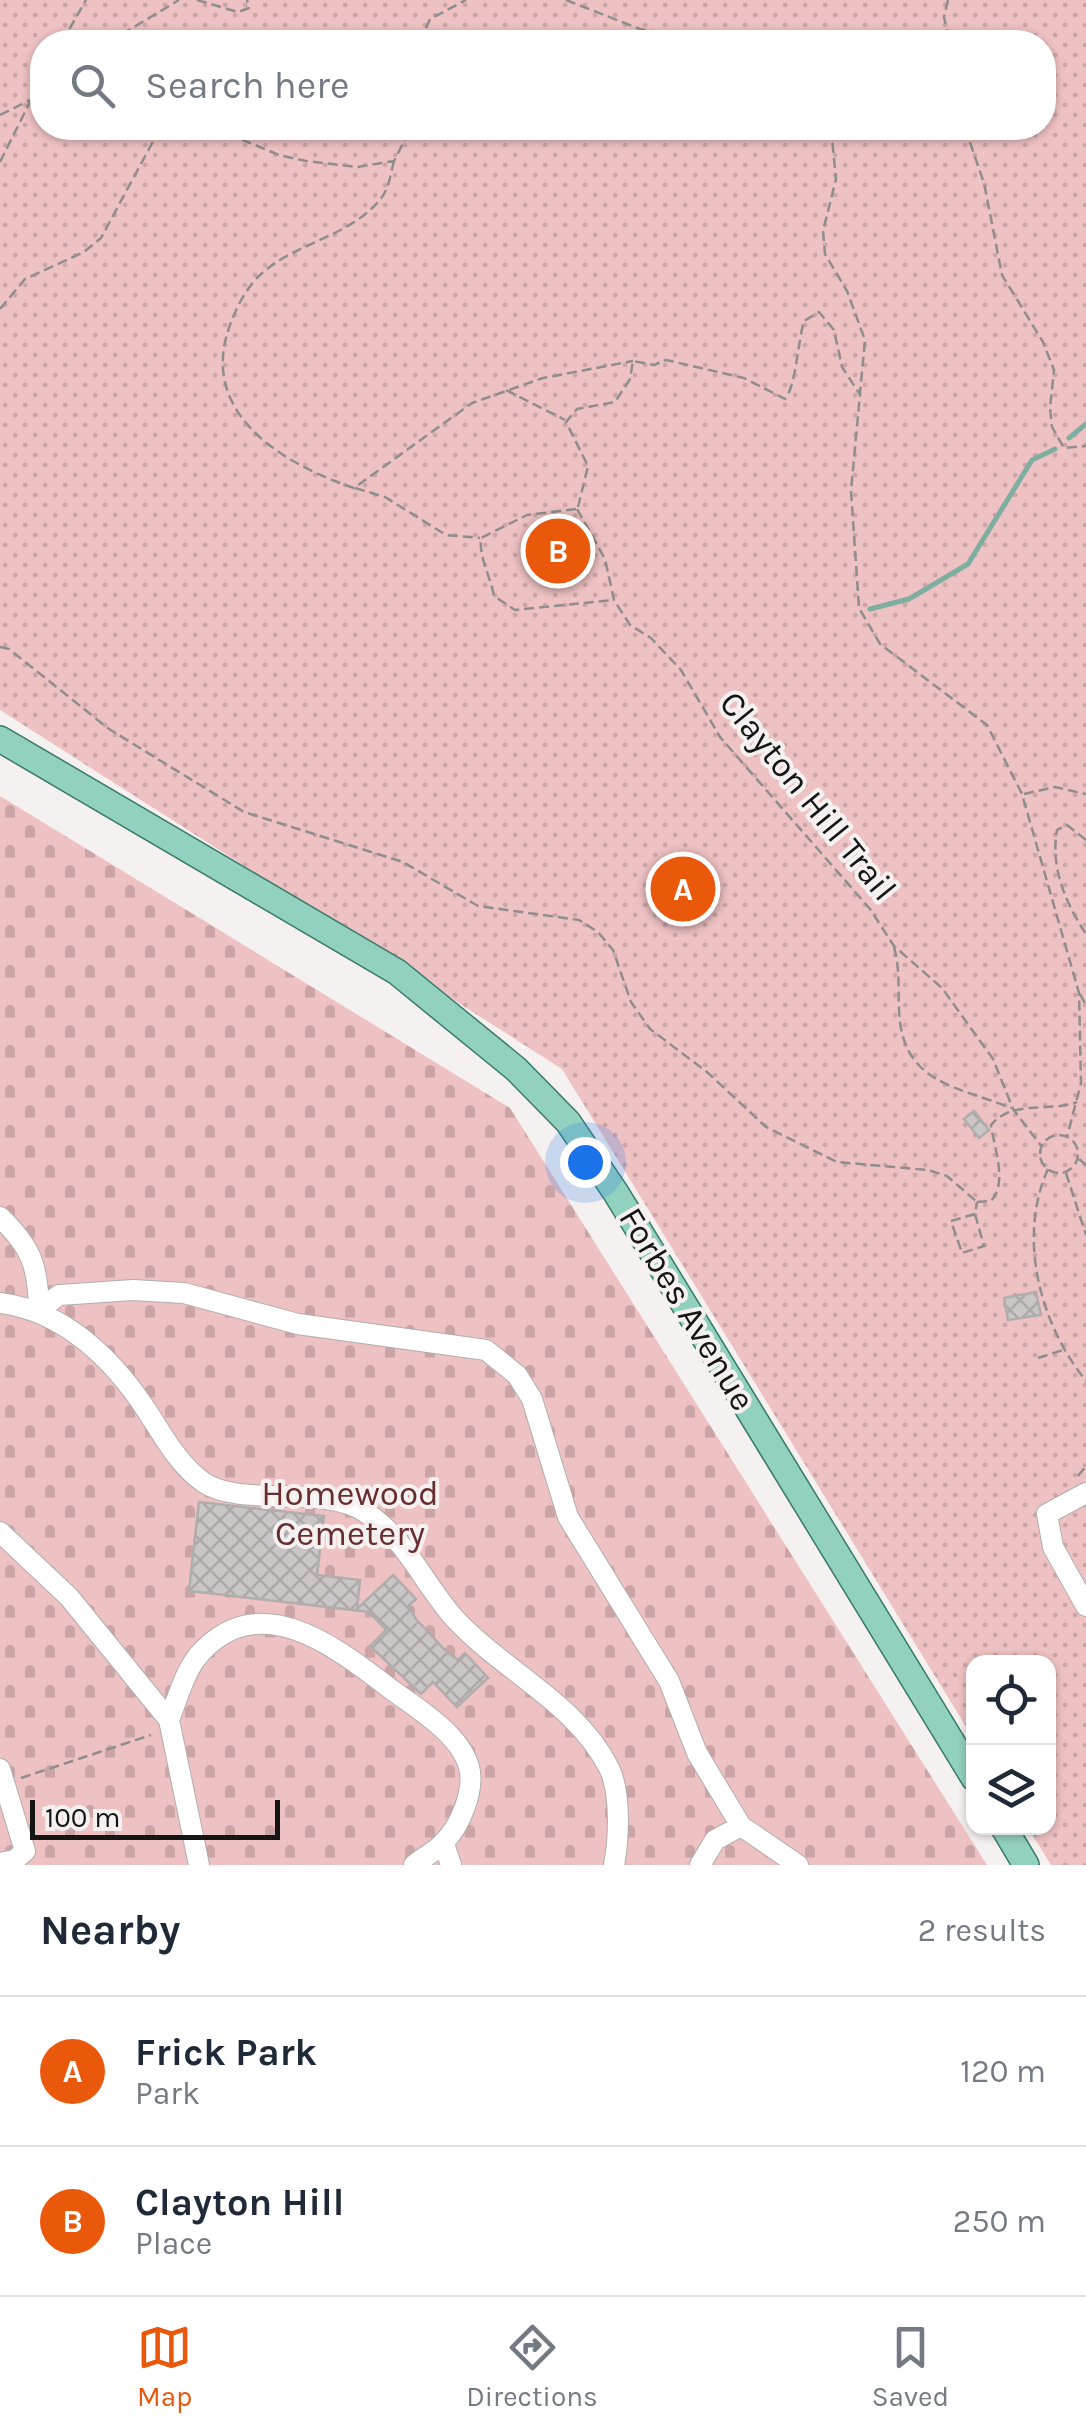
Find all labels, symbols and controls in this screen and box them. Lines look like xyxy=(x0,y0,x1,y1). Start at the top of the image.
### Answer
search box xyxy=(30,30,1056,140)
icon: search xyxy=(65,58,120,113)
text: Search here xyxy=(145,63,349,108)
pin: B xyxy=(526,514,590,588)
street label: Clayton Hill Trail xyxy=(711,683,905,909)
pin: A xyxy=(650,852,716,926)
your location xyxy=(560,1137,611,1188)
street label: Forbes Avenue xyxy=(610,1200,764,1418)
park label: Homewood Cemetery xyxy=(261,1473,439,1554)
map controls xyxy=(966,1655,1056,1835)
button: locate xyxy=(966,1655,1056,1745)
button: layers xyxy=(966,1745,1056,1835)
scale bar xyxy=(30,1795,280,1840)
text: 100 m xyxy=(45,1801,120,1834)
text: Nearby xyxy=(40,1905,180,1955)
text: 2 results xyxy=(918,1912,1046,1949)
text: Frick Park xyxy=(135,2030,317,2075)
text: A xyxy=(62,2053,83,2090)
text: 120 m xyxy=(960,2053,1046,2090)
text: Park xyxy=(135,2075,200,2112)
text: Clayton Hill xyxy=(135,2180,344,2225)
text: B xyxy=(62,2203,83,2240)
text: 250 m xyxy=(953,2203,1046,2240)
text: Place xyxy=(135,2225,212,2262)
tab: Map xyxy=(137,2320,192,2413)
tab: Directions xyxy=(466,2320,598,2413)
tab: Saved xyxy=(872,2320,949,2413)

